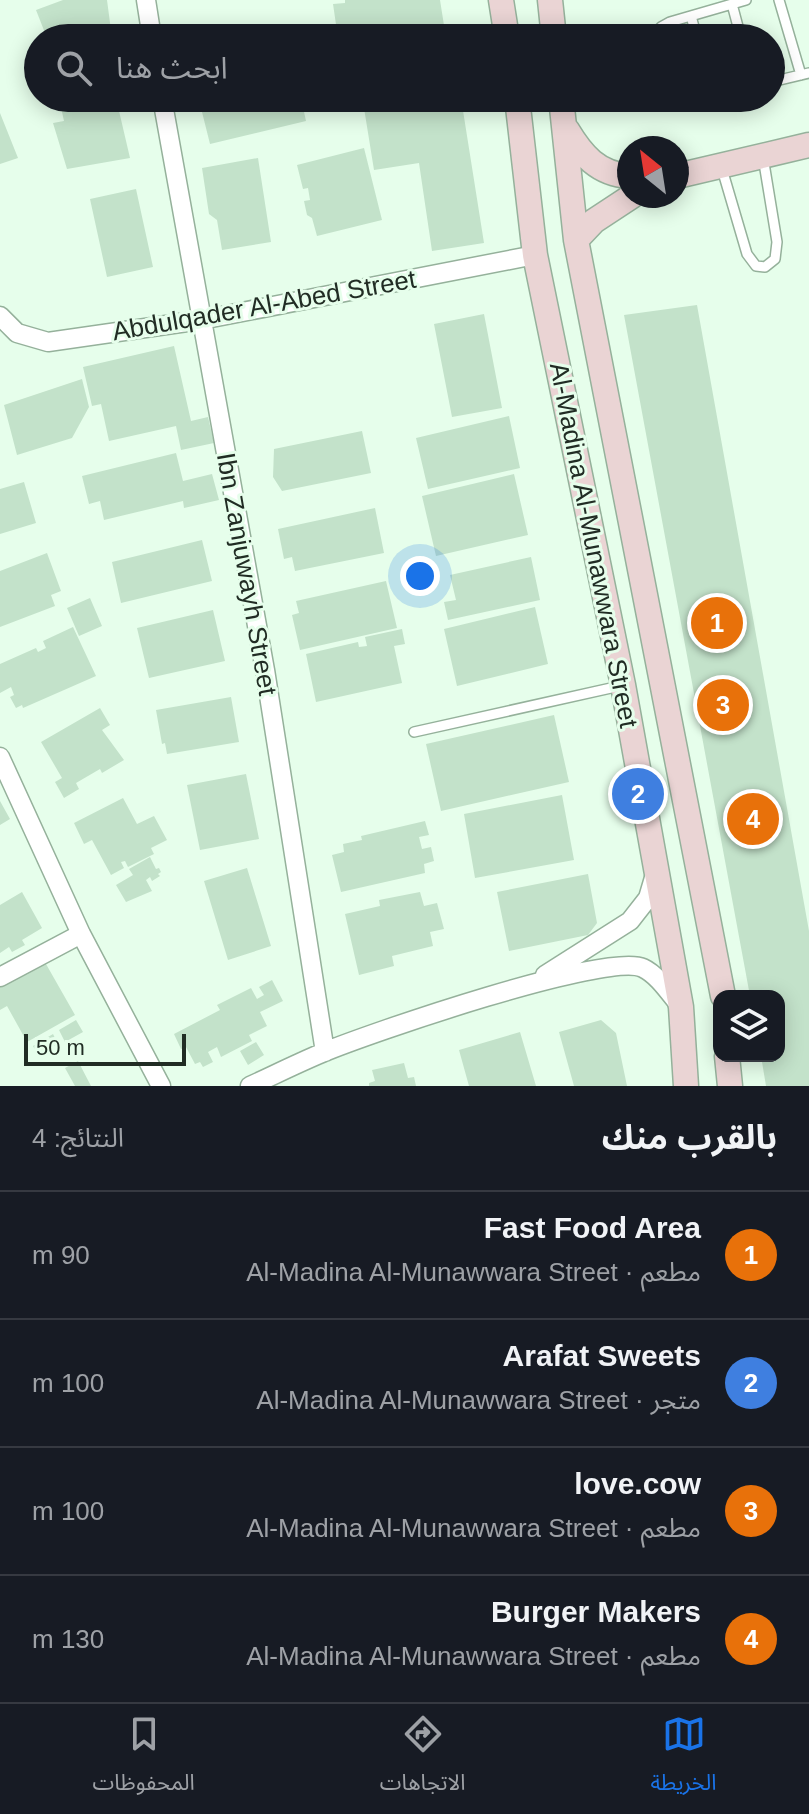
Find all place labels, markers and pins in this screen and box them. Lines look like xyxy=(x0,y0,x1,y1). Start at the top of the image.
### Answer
pin: 1 xyxy=(691,593,743,653)
pin: 3 xyxy=(697,675,749,735)
pin: 2 xyxy=(612,764,664,824)
pin: 4 xyxy=(727,789,779,849)

